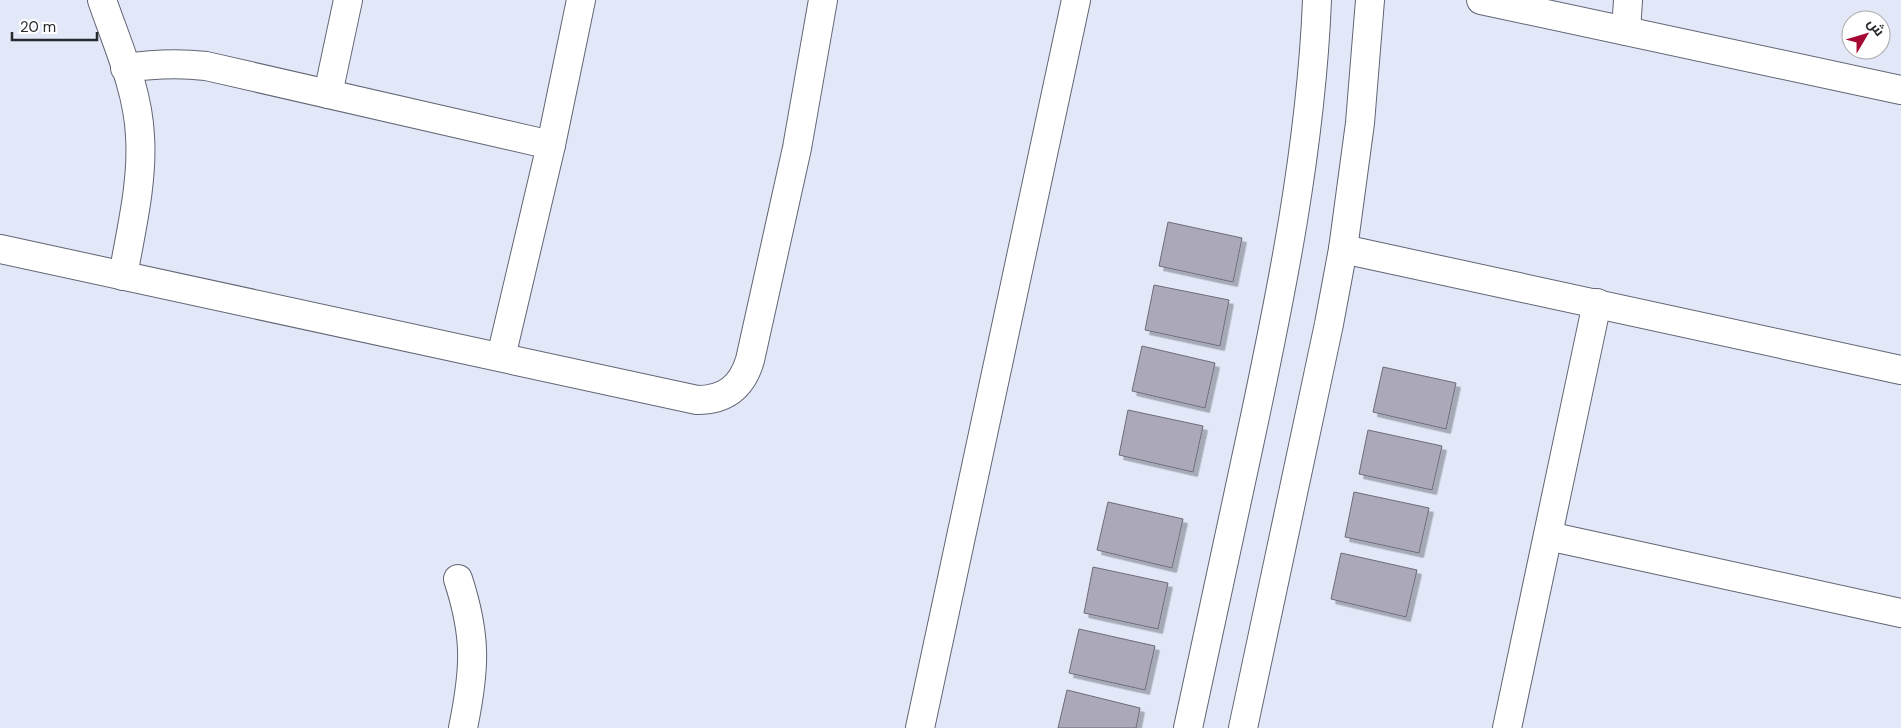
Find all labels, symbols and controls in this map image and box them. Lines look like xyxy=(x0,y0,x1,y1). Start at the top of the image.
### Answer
scale bar xyxy=(12,10,98,42)
north arrow xyxy=(1841,10,1891,60)
text: ش xyxy=(1864,14,1889,40)
text: 20 m xyxy=(20,17,56,37)

